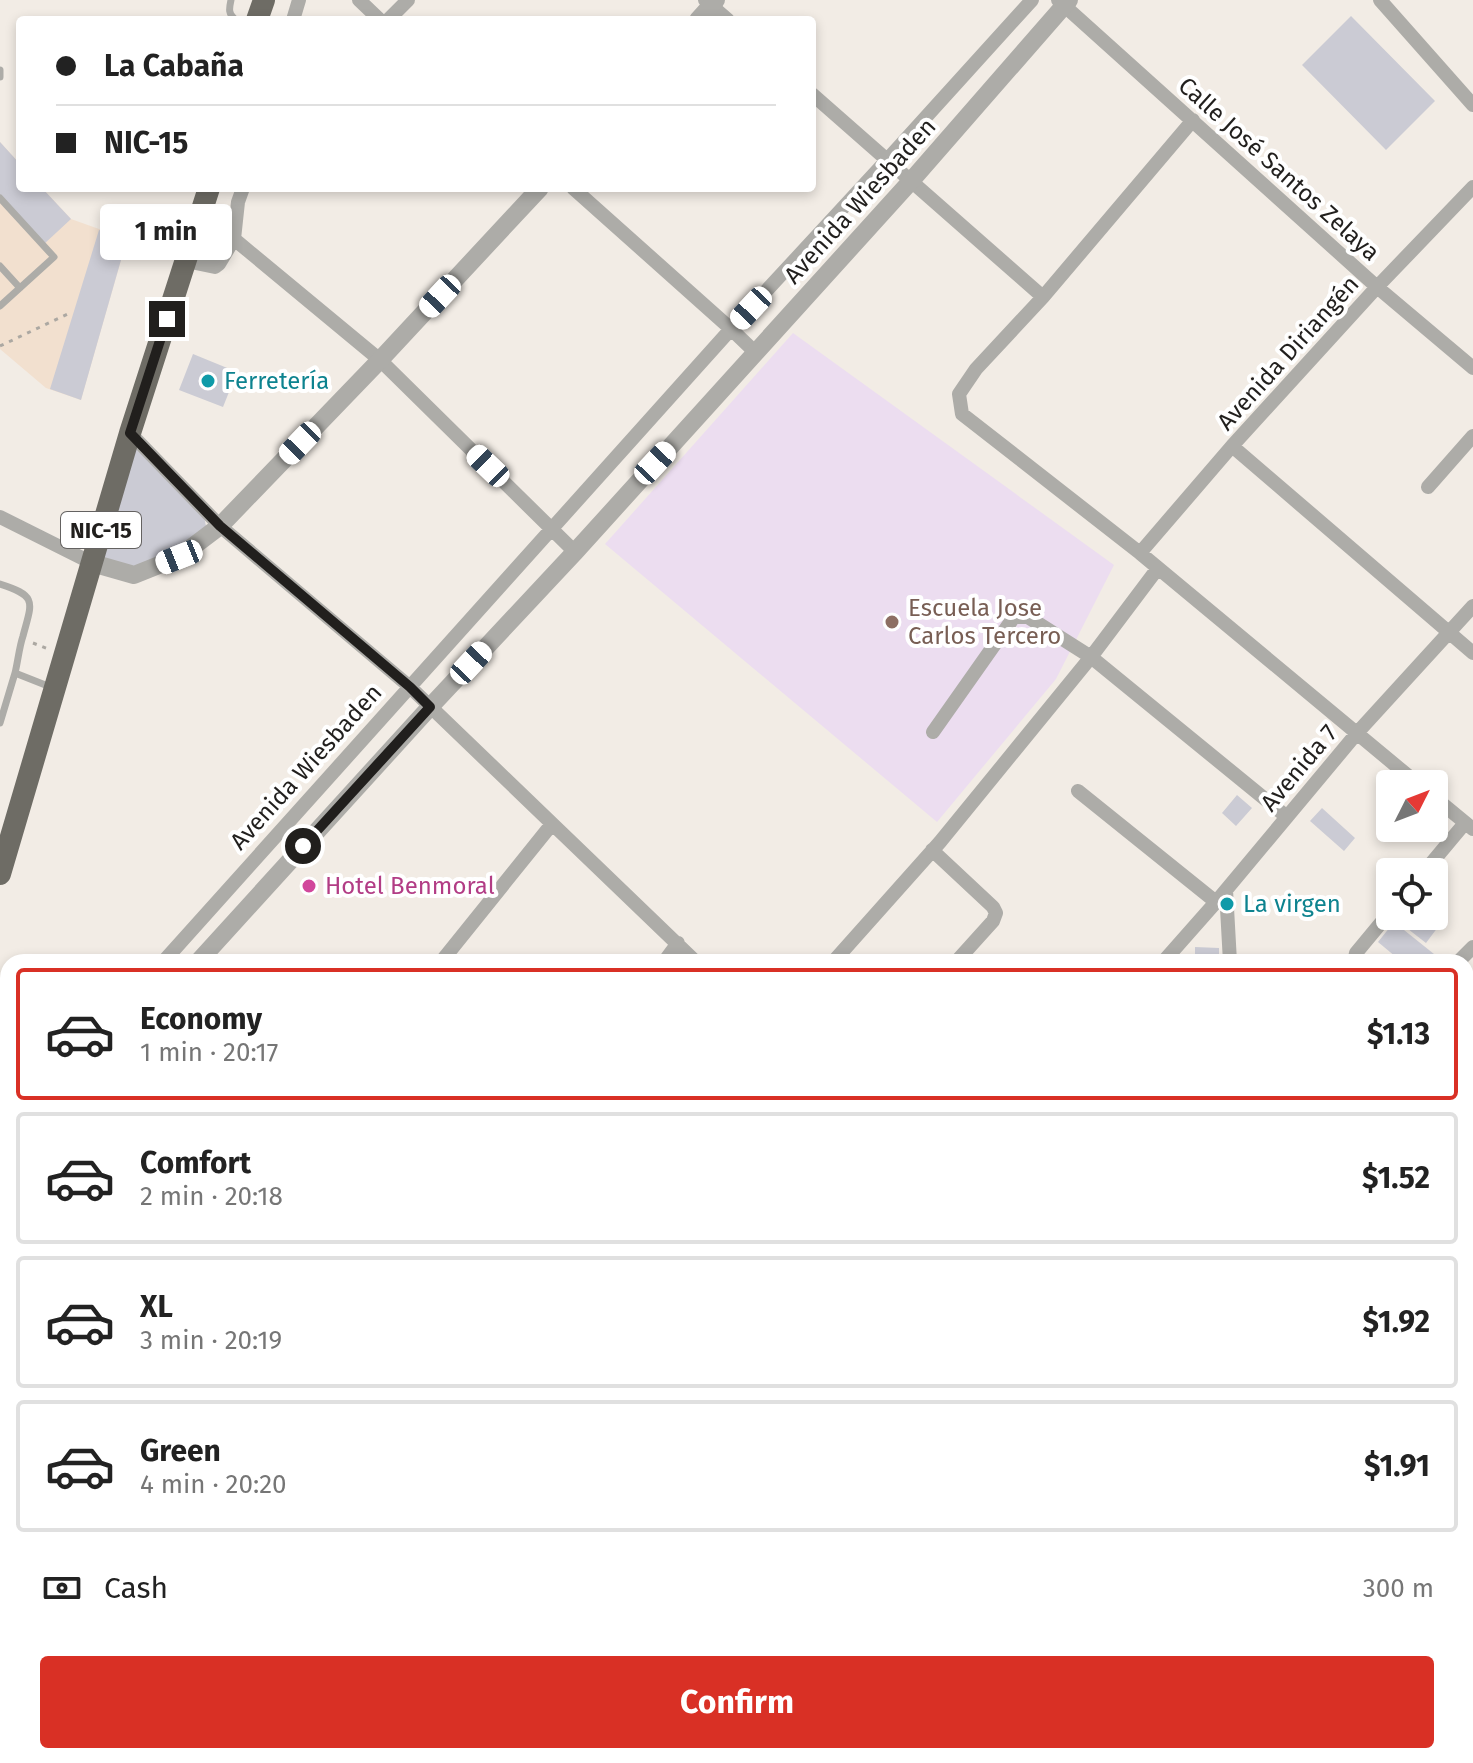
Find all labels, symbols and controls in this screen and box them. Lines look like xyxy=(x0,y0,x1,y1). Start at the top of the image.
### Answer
text: La Cabaña xyxy=(104,48,244,84)
street label: Calle José Santos Zelaya xyxy=(1173,71,1385,267)
street label: Avenida Wiesbaden xyxy=(778,113,942,289)
text: NIC-15 xyxy=(104,125,188,161)
callout: 1 min xyxy=(101,203,233,259)
text: 1 min xyxy=(135,216,197,247)
car xyxy=(415,270,465,322)
street label: Avenida Diriangén xyxy=(1211,270,1365,436)
car xyxy=(726,282,776,334)
route end xyxy=(149,301,185,337)
place label: Ferretería xyxy=(224,367,329,395)
marker: Ferretería xyxy=(199,372,217,390)
car xyxy=(275,417,325,469)
car xyxy=(630,437,680,489)
car xyxy=(462,441,514,491)
road number: NIC-15 xyxy=(61,512,141,548)
car xyxy=(152,537,206,577)
place label: Escuela Jose Carlos Tercero xyxy=(908,594,1061,650)
marker: Escuela Jose Carlos Tercero xyxy=(883,613,901,631)
car xyxy=(446,637,496,689)
street label: Avenida Wiesbaden xyxy=(224,679,388,855)
street label: Avenida 7 xyxy=(1255,719,1343,817)
north arrow xyxy=(1376,770,1448,842)
map controls xyxy=(1376,770,1448,930)
route start xyxy=(285,828,321,864)
button: locate xyxy=(1376,858,1448,930)
place label: Hotel Benmoral xyxy=(325,872,495,900)
marker: Hotel Benmoral xyxy=(300,877,318,895)
place label: La virgen xyxy=(1243,890,1341,918)
marker: La virgen xyxy=(1218,895,1236,913)
icon: car xyxy=(44,998,116,1070)
text: Economy xyxy=(140,1001,262,1037)
text: $1.13 xyxy=(1367,1016,1430,1052)
text: 1 min · 20:17 xyxy=(140,1037,278,1068)
icon: car xyxy=(44,1142,116,1214)
text: Comfort xyxy=(140,1145,251,1181)
text: $1.52 xyxy=(1362,1160,1430,1196)
text: 2 min · 20:18 xyxy=(140,1181,283,1212)
icon: car xyxy=(44,1286,116,1358)
text: XL xyxy=(140,1289,173,1325)
text: $1.92 xyxy=(1362,1304,1430,1340)
text: 3 min · 20:19 xyxy=(140,1325,282,1356)
icon: car xyxy=(44,1430,116,1502)
text: Green xyxy=(140,1433,221,1469)
text: $1.91 xyxy=(1364,1448,1430,1484)
text: 4 min · 20:20 xyxy=(140,1469,287,1500)
icon: cash xyxy=(40,1566,84,1610)
text: Cash xyxy=(104,1570,168,1606)
text: 300 m xyxy=(1363,1573,1434,1604)
button: Confirm xyxy=(40,1656,1434,1748)

